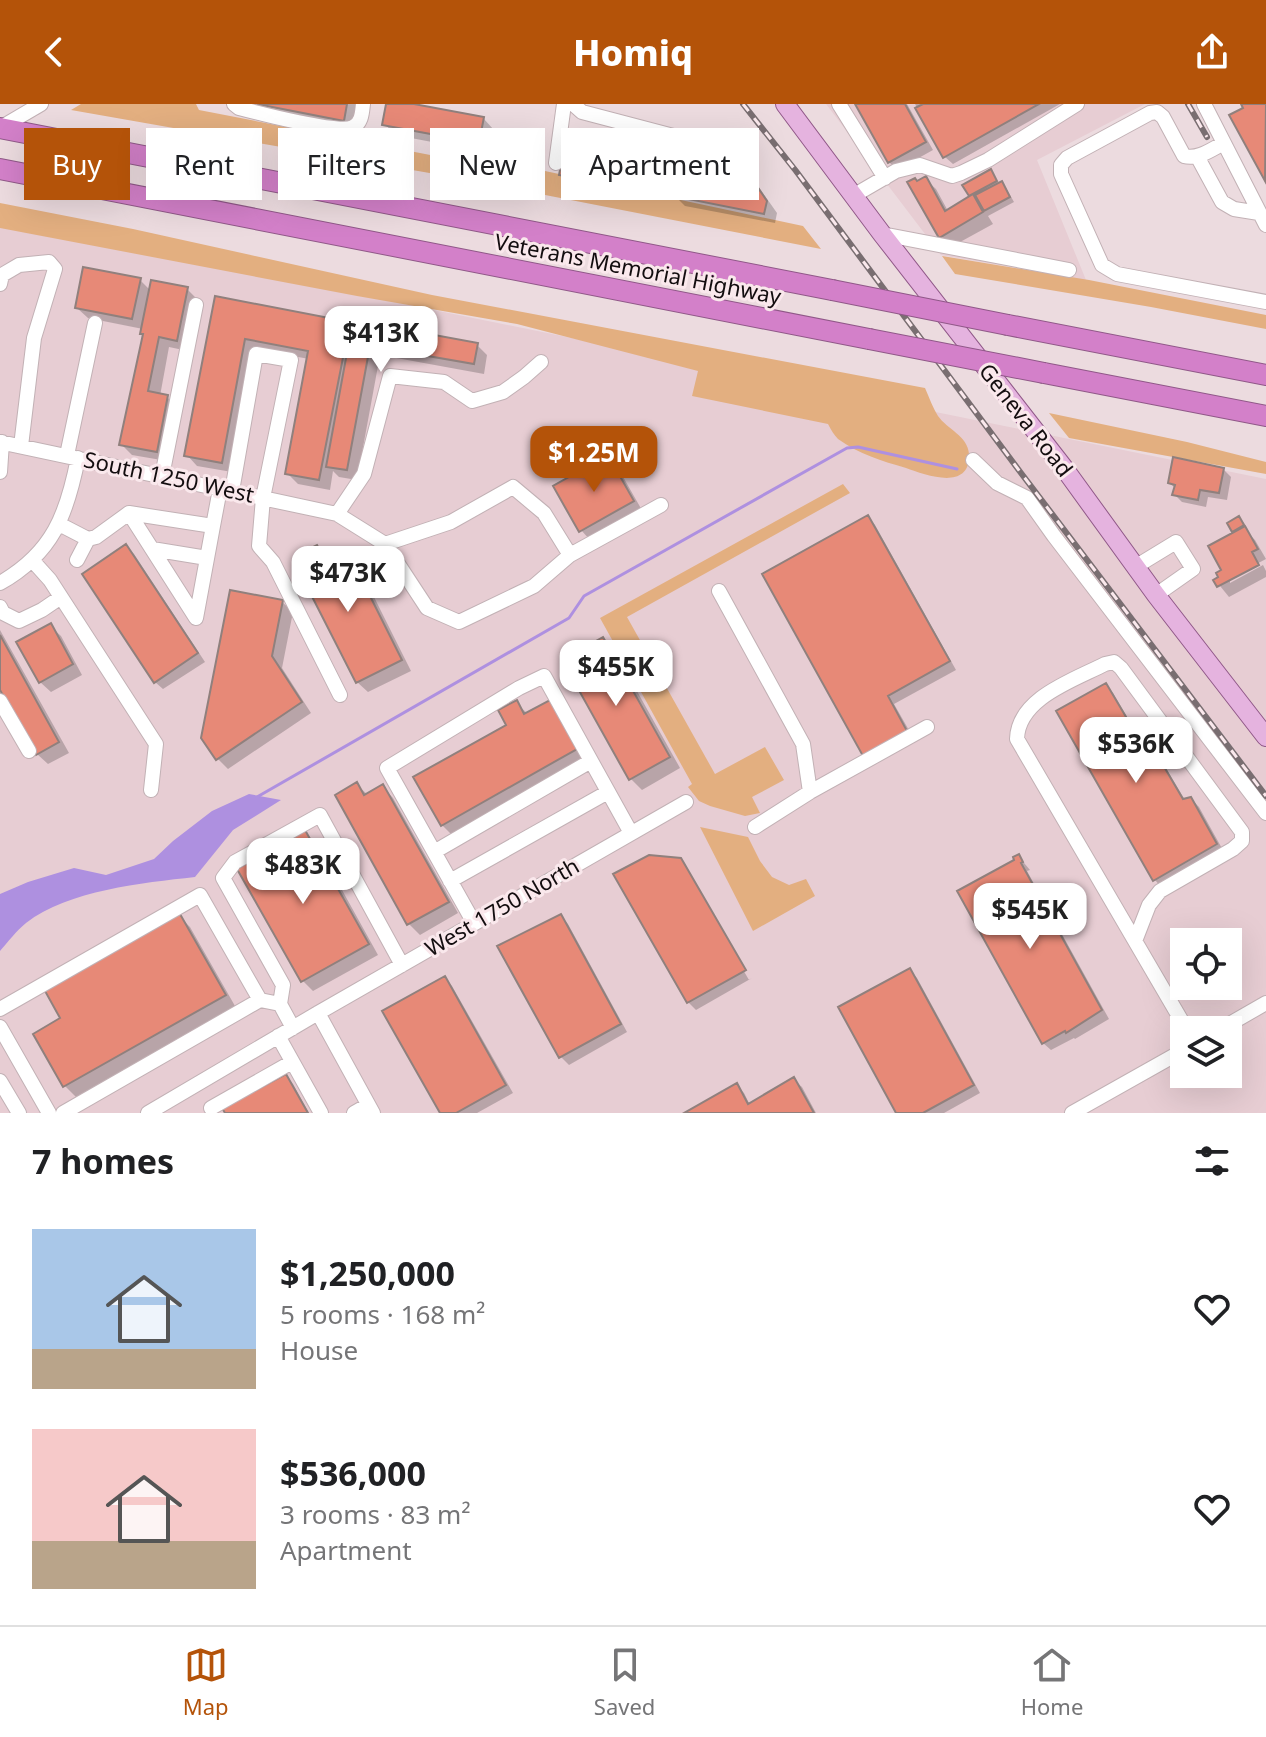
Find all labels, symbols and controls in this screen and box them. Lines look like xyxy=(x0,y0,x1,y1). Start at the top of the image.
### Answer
text: Homiq xyxy=(573,28,693,77)
icon: back xyxy=(32,30,76,74)
icon: share xyxy=(1190,30,1234,74)
chip: Buy xyxy=(24,128,130,200)
chip: Rent xyxy=(146,128,262,200)
chip: Filters xyxy=(278,128,414,200)
chip: New xyxy=(430,128,545,200)
chip: Apartment xyxy=(561,128,759,200)
street label: Veterans Memorial Highway xyxy=(492,226,785,311)
pin: $413K xyxy=(325,306,437,374)
text: $413K xyxy=(343,314,419,350)
street label: Geneva Road xyxy=(973,357,1081,482)
pin: $1.25M xyxy=(529,426,659,494)
text: $1.25M xyxy=(548,434,640,470)
street label: South 1250 West xyxy=(81,443,257,509)
pin: $473K xyxy=(292,546,404,614)
text: $473K xyxy=(310,554,386,590)
pin: $455K xyxy=(560,640,672,708)
text: $455K xyxy=(578,648,654,684)
pin: $536K xyxy=(1080,717,1192,785)
text: $536K xyxy=(1098,725,1174,761)
pin: $483K xyxy=(247,838,359,906)
text: $483K xyxy=(265,846,341,882)
street label: West 1750 North xyxy=(419,850,584,962)
pin: $545K xyxy=(974,883,1086,951)
text: $545K xyxy=(992,891,1068,927)
map controls xyxy=(1170,928,1242,1088)
button: locate xyxy=(1170,928,1242,1000)
button: layers xyxy=(1170,1016,1242,1088)
text: 7 homes xyxy=(32,1138,174,1184)
icon: filters xyxy=(1190,1139,1234,1183)
text: $1,250,000 xyxy=(280,1250,455,1296)
icon: home xyxy=(96,1261,192,1357)
icon: heart xyxy=(1190,1287,1234,1331)
text: 5 rooms · 168 m² xyxy=(280,1296,485,1332)
text: House xyxy=(280,1332,358,1368)
text: $536,000 xyxy=(280,1450,426,1496)
icon: home xyxy=(96,1461,192,1557)
icon: heart xyxy=(1190,1487,1234,1531)
text: 3 rooms · 83 m² xyxy=(280,1496,470,1532)
text: Apartment xyxy=(280,1532,412,1568)
tab: Map xyxy=(183,1643,229,1721)
tab: Saved xyxy=(594,1643,655,1721)
tab: Home xyxy=(1021,1643,1083,1721)

